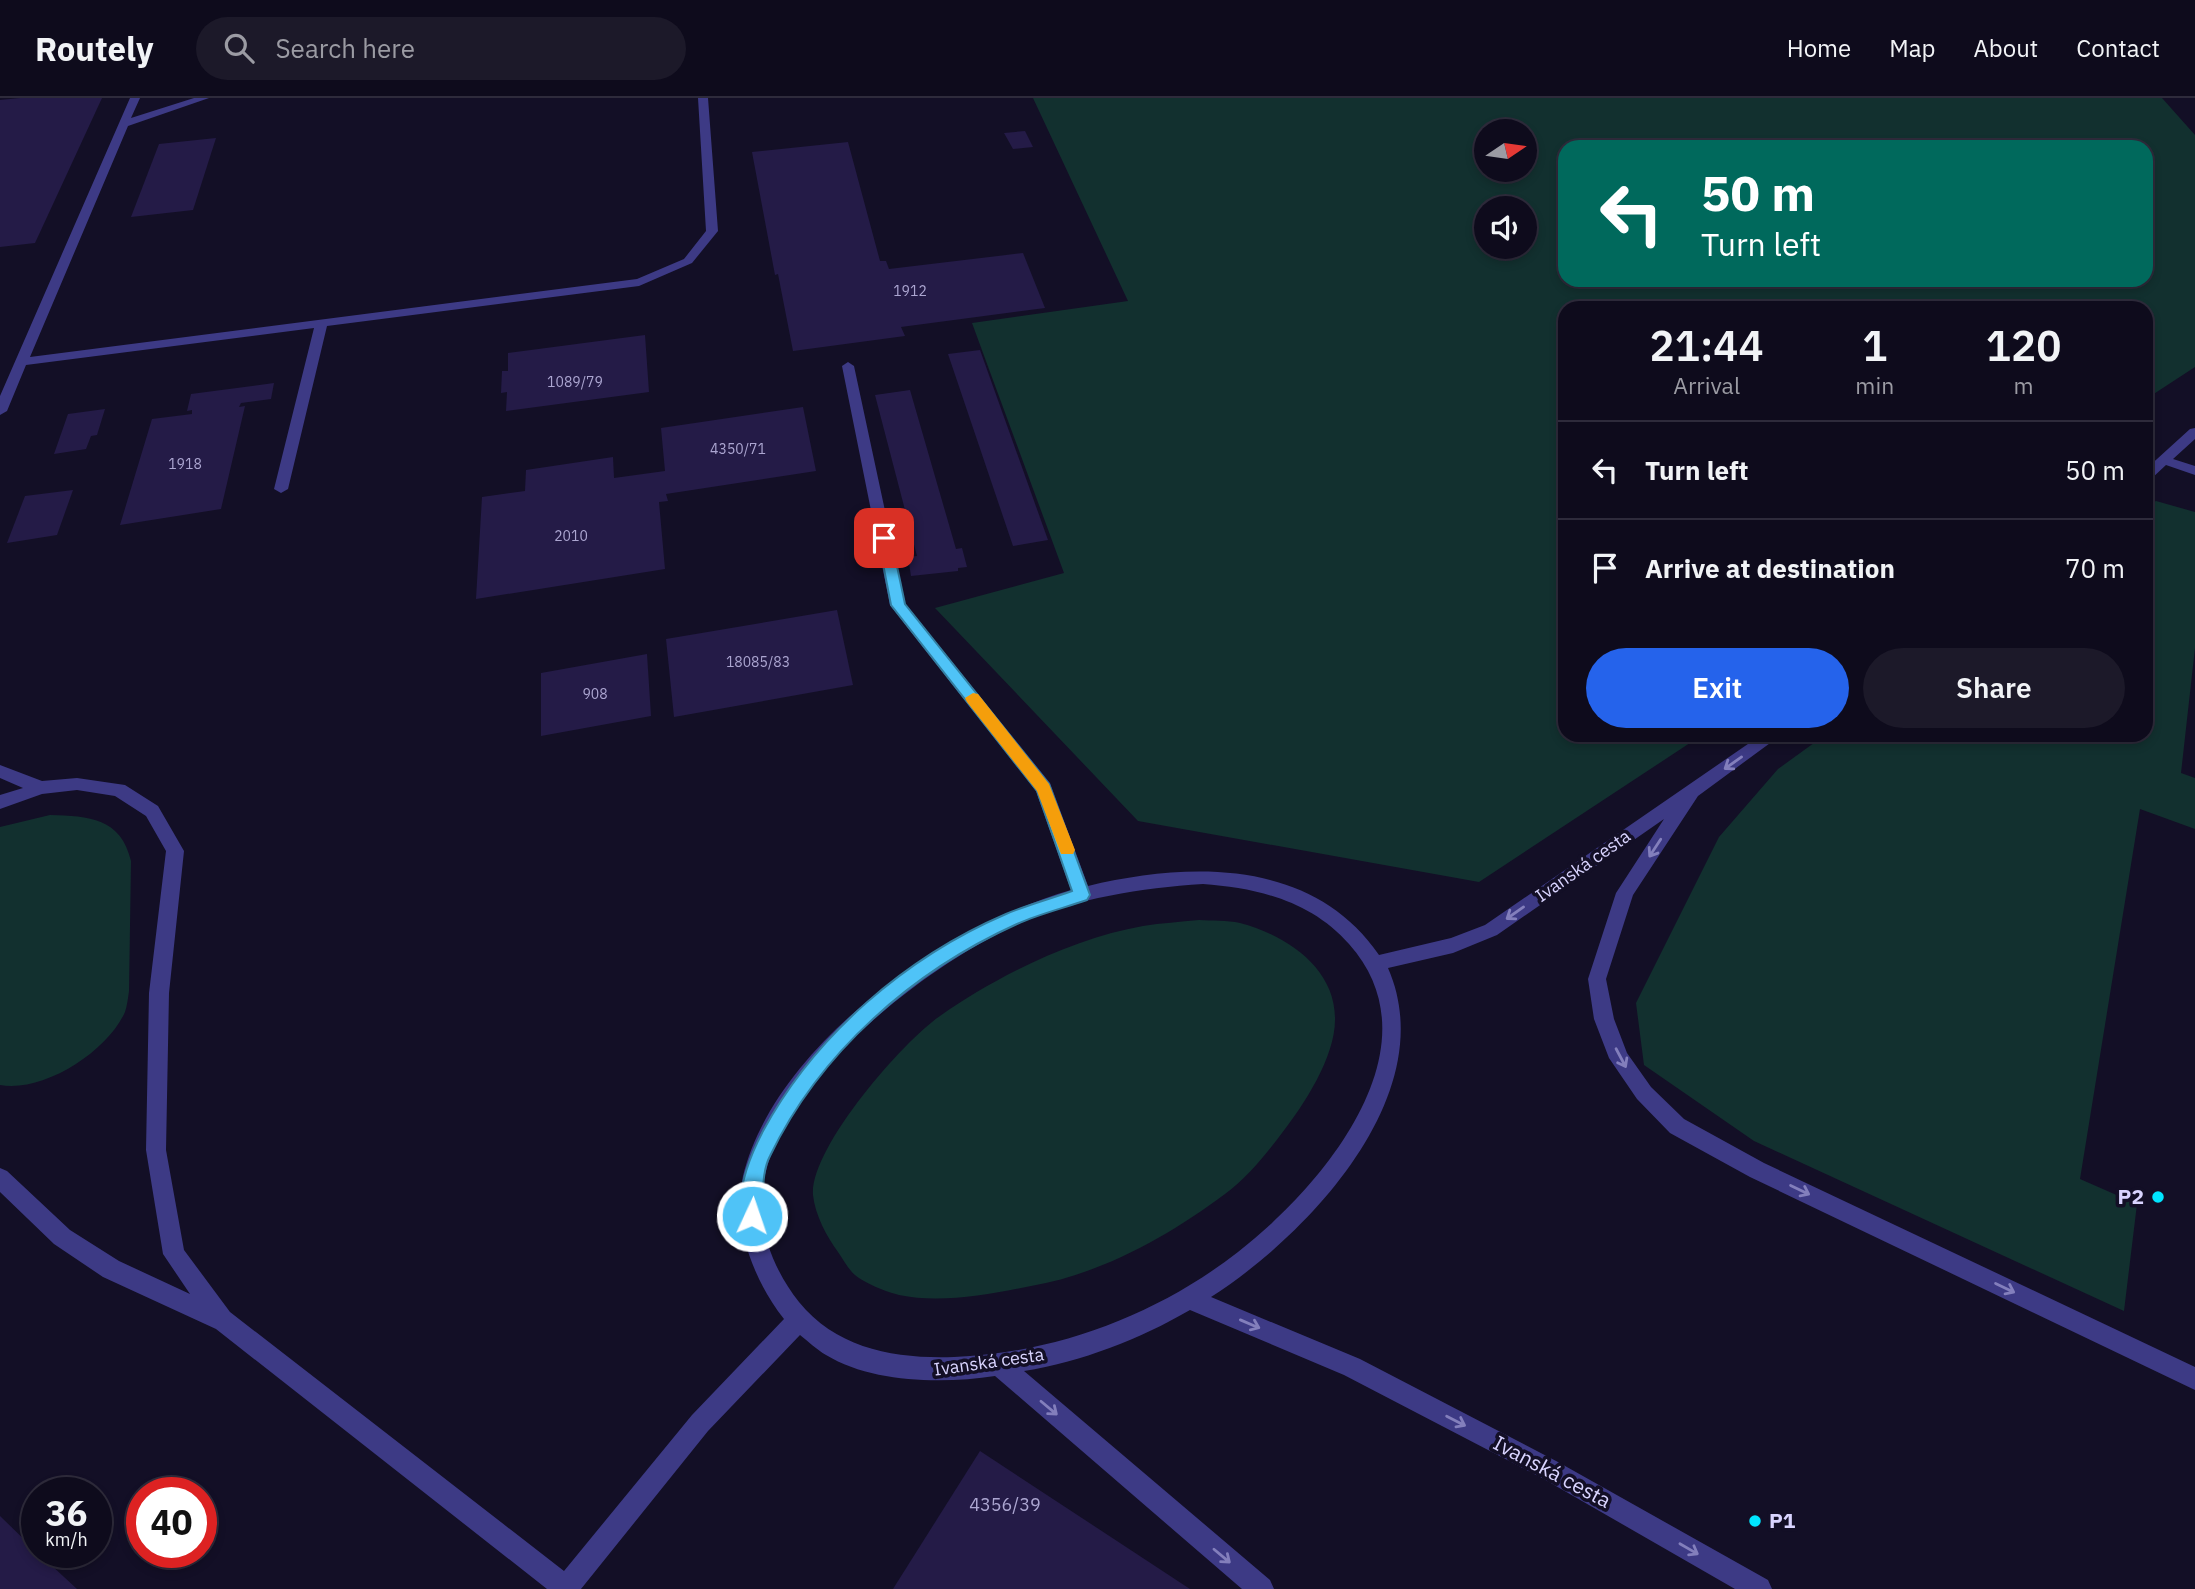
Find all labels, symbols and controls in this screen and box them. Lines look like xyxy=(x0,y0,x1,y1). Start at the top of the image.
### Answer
search box xyxy=(196,17,686,80)
text: Routely xyxy=(35,27,154,70)
icon: search xyxy=(220,29,258,67)
text: Search here xyxy=(276,31,415,65)
text: Home xyxy=(1787,32,1851,64)
text: Map xyxy=(1889,32,1935,64)
text: About xyxy=(1973,32,2038,64)
text: Contact xyxy=(2076,32,2160,64)
north arrow xyxy=(1474,119,1536,182)
map controls xyxy=(1474,119,1537,259)
text: 50 m xyxy=(1701,161,1815,224)
icon: left xyxy=(1586,168,1677,259)
button: sound xyxy=(1474,196,1537,259)
text: Turn left xyxy=(1701,223,1821,265)
house number: 1912 xyxy=(893,282,927,300)
text: 21:44 xyxy=(1650,318,1764,373)
text: 1 xyxy=(1862,318,1887,373)
text: 120 xyxy=(1986,318,2061,373)
text: Arrival xyxy=(1673,370,1740,400)
text: min xyxy=(1855,370,1894,400)
text: m xyxy=(2014,370,2034,400)
house number: 1089/79 xyxy=(547,373,603,391)
house number: 4350/71 xyxy=(710,440,766,458)
icon: left xyxy=(1586,451,1624,489)
text: Turn left xyxy=(1645,453,1748,487)
text: 50 m xyxy=(2065,453,2125,487)
house number: 1918 xyxy=(168,455,202,473)
pin xyxy=(854,508,914,568)
icon: arrive xyxy=(865,519,903,557)
house number: 2010 xyxy=(554,527,588,545)
icon: arrive xyxy=(1586,549,1624,587)
text: Arrive at destination xyxy=(1645,551,1895,585)
text: 70 m xyxy=(2065,551,2125,585)
button: Exit xyxy=(1586,648,1849,728)
button: Share xyxy=(1863,648,2125,728)
house number: 18085/83 xyxy=(726,653,790,671)
house number: 908 xyxy=(582,685,608,703)
one-way arrow xyxy=(1723,756,1743,770)
street label: Ivanská cesta xyxy=(1531,824,1635,907)
one-way arrow xyxy=(1647,838,1662,857)
one-way arrow xyxy=(1506,906,1525,920)
one-way arrow xyxy=(1614,1047,1628,1068)
position arrow xyxy=(715,1179,789,1253)
place label: P2 xyxy=(2118,1182,2144,1210)
one-way arrow xyxy=(1789,1184,1810,1197)
marker: P2 xyxy=(2150,1189,2166,1205)
one-way arrow xyxy=(1994,1282,2015,1296)
one-way arrow xyxy=(1239,1318,1261,1331)
street label: Ivanská cesta xyxy=(932,1342,1046,1381)
one-way arrow xyxy=(1040,1400,1058,1416)
one-way arrow xyxy=(1445,1415,1466,1429)
street label: Ivanská cesta xyxy=(1489,1428,1616,1514)
speed limit sign: 40 xyxy=(126,1477,217,1568)
text: 36 xyxy=(45,1490,88,1536)
house number: 4356/39 xyxy=(969,1493,1041,1516)
place label: P1 xyxy=(1769,1506,1796,1534)
marker: P1 xyxy=(1747,1513,1763,1529)
text: km/h xyxy=(45,1528,88,1551)
one-way arrow xyxy=(1679,1542,1699,1556)
one-way arrow xyxy=(1213,1548,1231,1564)

